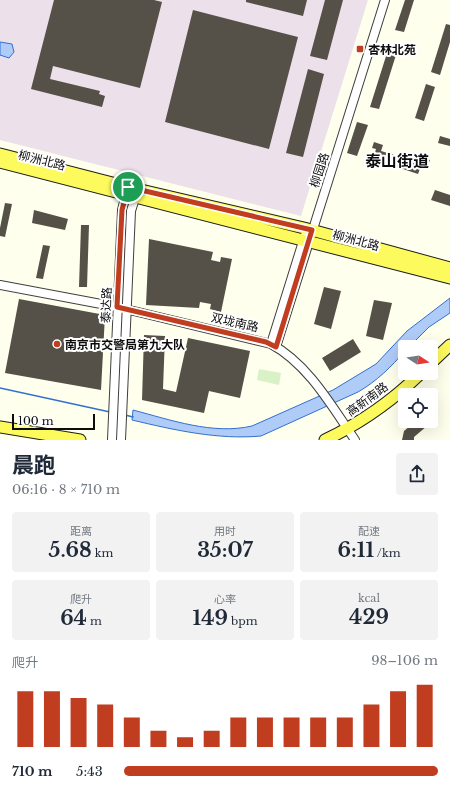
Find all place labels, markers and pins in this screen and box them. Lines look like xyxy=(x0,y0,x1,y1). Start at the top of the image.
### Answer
place label: 杏林北苑 xyxy=(368,42,416,57)
marker: 杏林北苑 xyxy=(355,44,365,54)
pin xyxy=(111,170,145,204)
place label: 南京市交警局第九大队 xyxy=(65,337,185,352)
marker: 南京市交警局第九大队 xyxy=(52,339,62,349)

